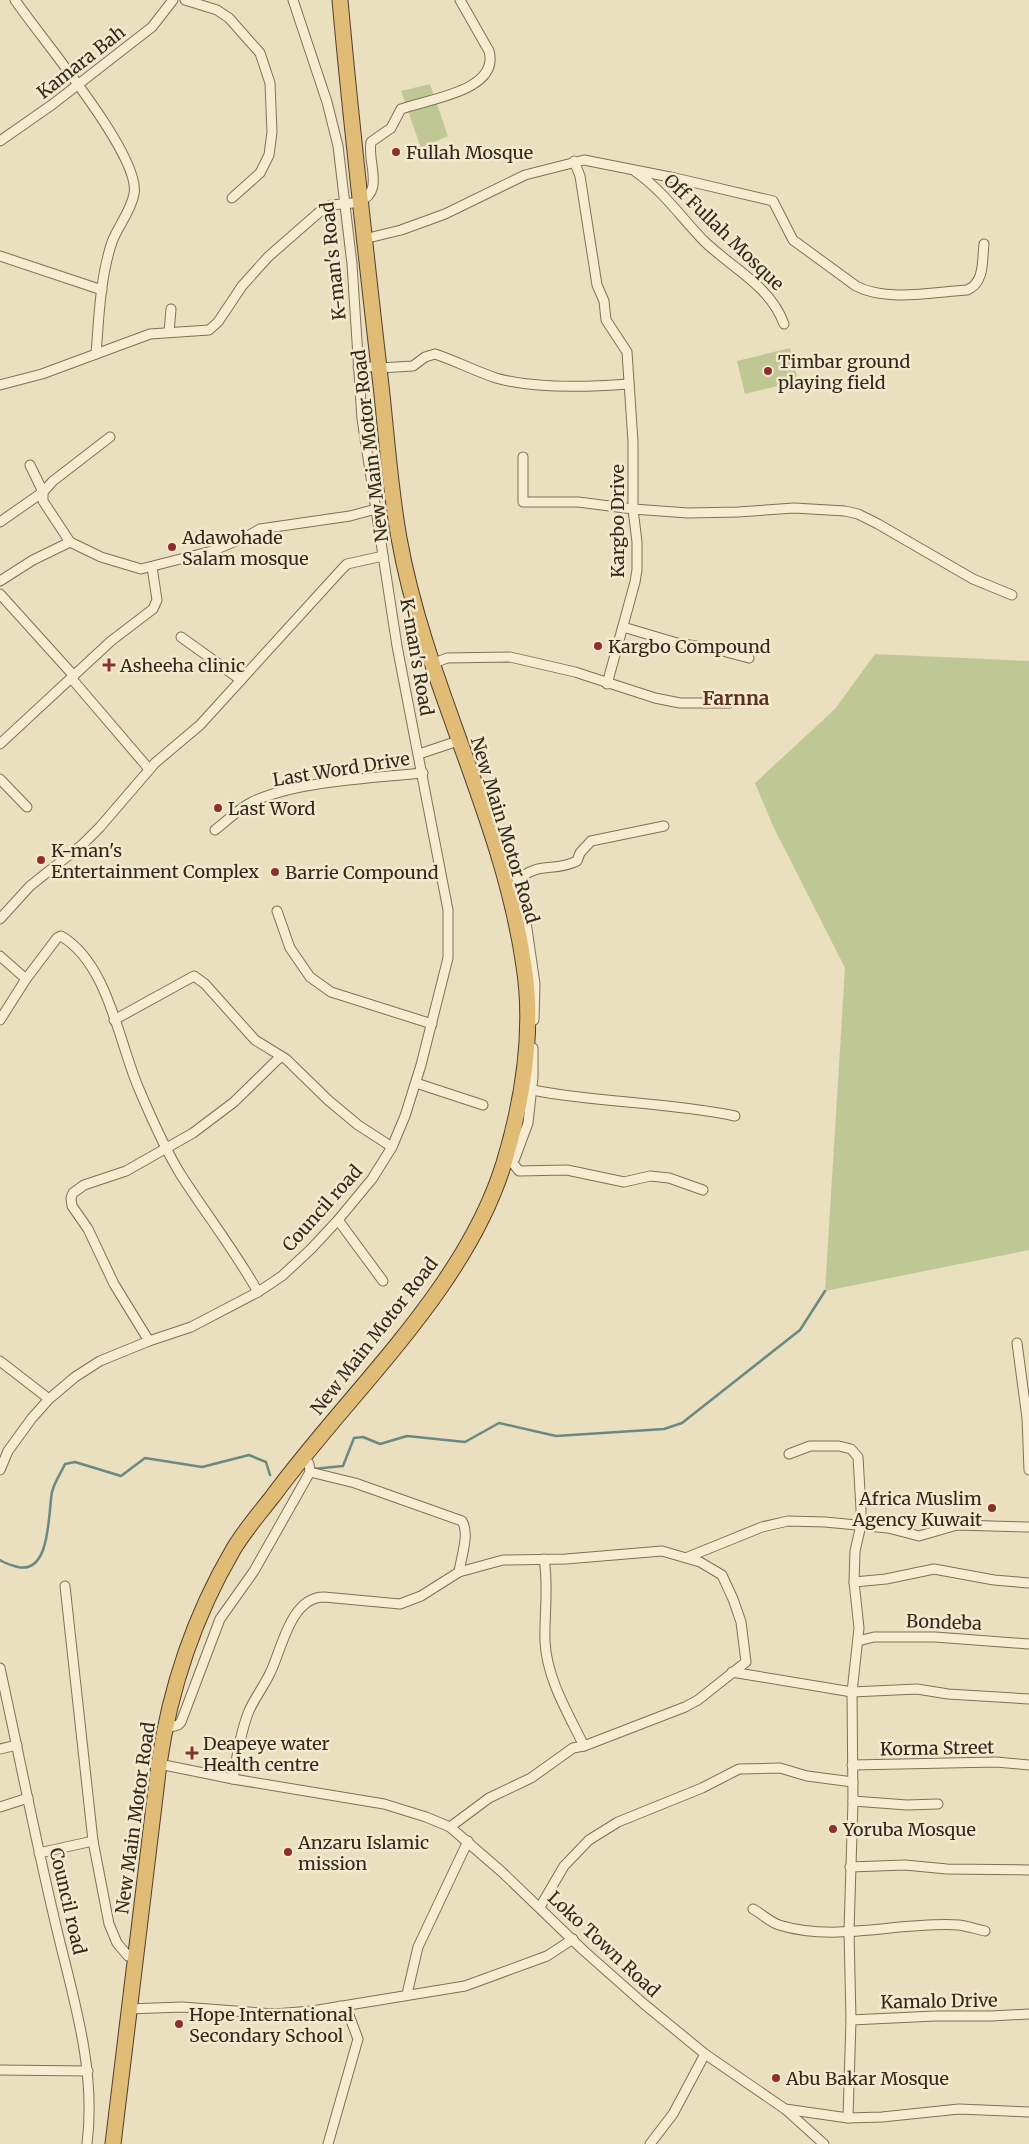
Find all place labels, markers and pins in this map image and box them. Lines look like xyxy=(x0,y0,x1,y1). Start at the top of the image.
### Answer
place label: Fullah Mosque xyxy=(406,141,533,164)
marker: Fullah Mosque xyxy=(390,146,402,158)
place label: Timbar ground playing field xyxy=(778,350,910,394)
marker: Timbar ground playing field xyxy=(762,365,774,377)
place label: Adawohade Salam mosque xyxy=(181,526,309,570)
marker: Adawohade Salam mosque xyxy=(166,541,178,553)
place label: Kargbo Compound xyxy=(608,635,771,658)
marker: Kargbo Compound xyxy=(592,640,604,652)
place label: Asheeha clinic xyxy=(119,654,245,677)
marker: Asheeha clinic xyxy=(102,658,116,672)
place label: Last Word xyxy=(228,797,316,820)
marker: Last Word xyxy=(212,802,224,814)
place label: K-man's Entertainment Complex xyxy=(51,839,259,883)
marker: K-man's Entertainment Complex xyxy=(35,854,47,866)
place label: Barrie Compound xyxy=(285,861,439,884)
marker: Barrie Compound xyxy=(269,866,281,878)
place label: Africa Muslim Agency Kuwait xyxy=(852,1487,982,1531)
marker: Africa Muslim Agency Kuwait xyxy=(986,1502,998,1514)
place label: Deapeye water Health centre xyxy=(203,1732,330,1776)
marker: Deapeye water Health centre xyxy=(185,1746,199,1760)
place label: Yoruba Mosque xyxy=(842,1818,976,1841)
marker: Yoruba Mosque xyxy=(827,1823,839,1835)
place label: Anzaru Islamic mission xyxy=(297,1831,429,1875)
marker: Anzaru Islamic mission xyxy=(282,1846,294,1858)
place label: Hope International Secondary School xyxy=(189,2003,354,2047)
marker: Hope International Secondary School xyxy=(173,2018,185,2030)
place label: Abu Bakar Mosque xyxy=(785,2067,949,2090)
marker: Abu Bakar Mosque xyxy=(770,2072,782,2084)

